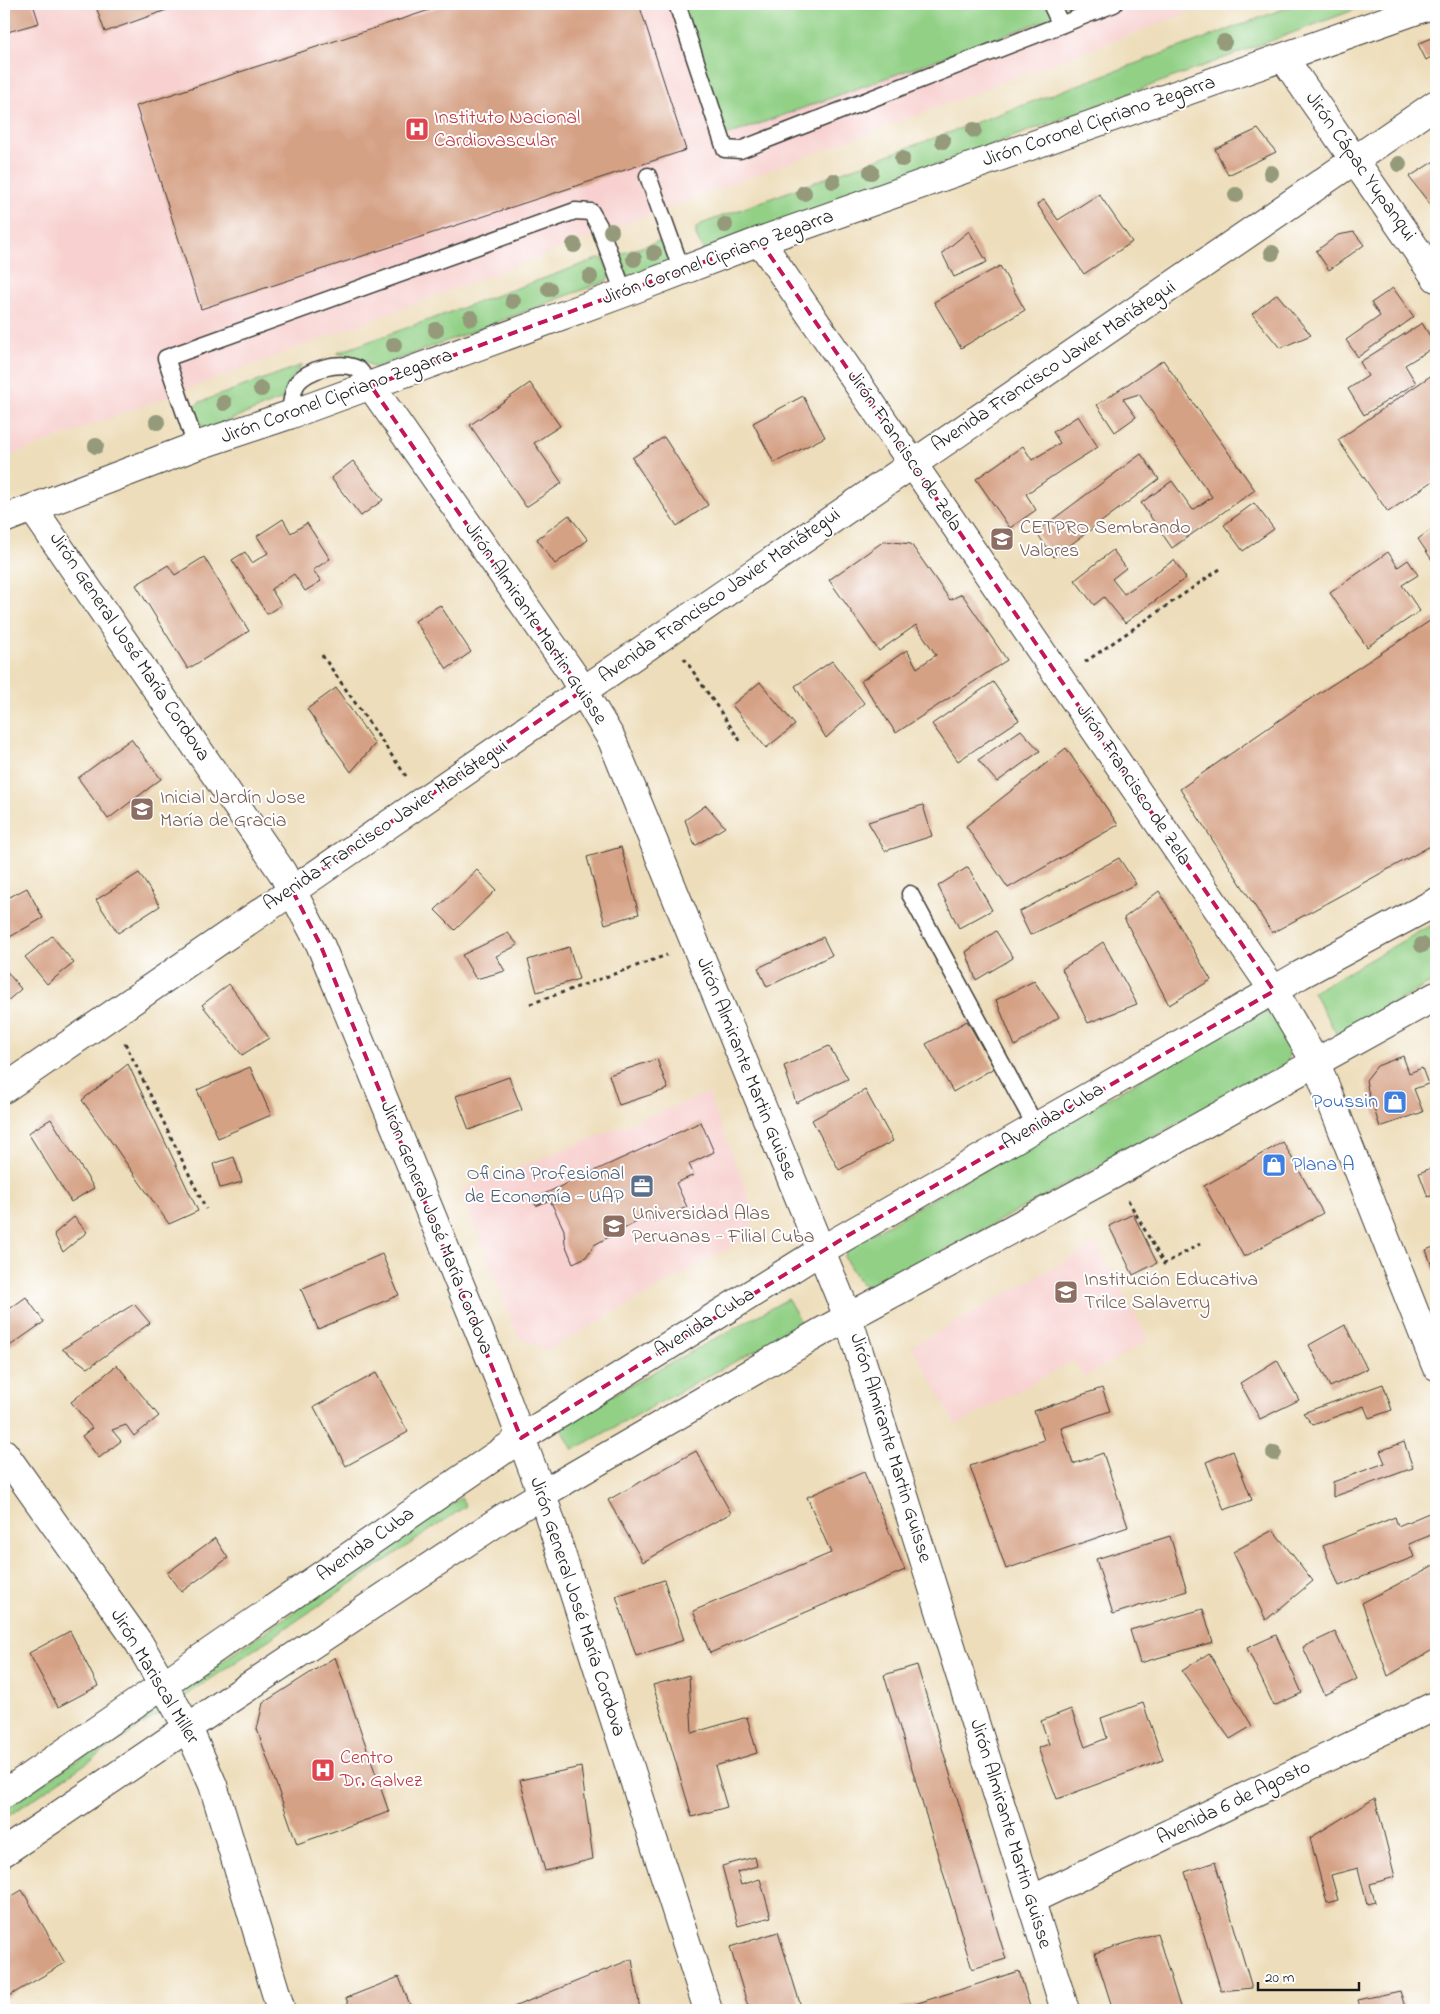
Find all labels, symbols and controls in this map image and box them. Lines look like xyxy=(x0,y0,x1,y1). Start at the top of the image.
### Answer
street label: Jirón Coronel Cipriano Zegarra xyxy=(979,68,1220,176)
street label: Jirón Cápac Yupanqui xyxy=(1297,86,1423,248)
place label: Instituto Nacional Cardiovascular xyxy=(434,104,580,156)
hospital icon: Instituto Nacional Cardiovascular xyxy=(404,116,430,142)
street label: Jirón Coronel Cipriano Zegarra xyxy=(598,203,838,314)
street label: Avenida Francisco Javier Mariátegui xyxy=(926,274,1183,461)
street label: Jirón Coronel Cipriano Zegarra xyxy=(217,342,457,453)
street label: Jirón Francisco de Zela xyxy=(839,364,969,538)
street label: Avenida Francisco Javier Mariátegui xyxy=(593,501,848,692)
place label: CETPRO Sembrando Valores xyxy=(1019,514,1191,566)
street label: Jirón Almirante Martin Guisse xyxy=(456,517,614,731)
school or university icon: CETPRO Sembrando Valores xyxy=(989,526,1015,552)
street label: Jirón General José María Cordova xyxy=(41,527,217,767)
street label: Jirón Francisco de Zela xyxy=(1068,698,1198,872)
street label: Avenida Francisco Javier Mariátegui xyxy=(258,733,515,920)
place label: Inicial Jardín Jose María de Gracia xyxy=(160,784,306,836)
school or university icon: Inicial Jardín Jose María de Gracia xyxy=(129,796,155,822)
street label: Jirón Almirante Martin Guisse xyxy=(688,953,804,1185)
street label: Avenida Cuba xyxy=(996,1076,1110,1158)
place label: Poussin xyxy=(1312,1088,1378,1117)
shop icon: Poussin xyxy=(1382,1089,1408,1115)
street label: Jirón General José María Cordova xyxy=(372,1097,500,1359)
place label: Plana A xyxy=(1292,1151,1355,1180)
shop icon: Plana A xyxy=(1261,1152,1287,1178)
place label: Oficina Profesional de Economía - UAP xyxy=(464,1160,625,1212)
office icon: Oficina Profesional de Economía - UAP xyxy=(629,1173,655,1199)
place label: Universidad Alas Peruanas - Filial Cuba xyxy=(632,1200,814,1252)
school or university icon: Universidad Alas Peruanas - Filial Cuba xyxy=(601,1213,627,1239)
place label: Institución Educativa Trilce Salaverry xyxy=(1084,1266,1258,1318)
school or university icon: Institución Educativa Trilce Salaverry xyxy=(1053,1279,1079,1305)
street label: Avenida Cuba xyxy=(649,1281,761,1365)
street label: Jirón Almirante Martin Guisse xyxy=(841,1330,939,1566)
street label: Jirón General José María Cordova xyxy=(521,1474,633,1740)
street label: Avenida Cuba xyxy=(311,1500,421,1590)
street label: Jirón Mariscal Miller xyxy=(102,1604,206,1751)
street label: Jirón Almirante Martin Guisse xyxy=(961,1716,1059,1952)
place label: Centro Dr. Galvez xyxy=(339,1744,423,1796)
street label: Avenida 6 de Agosto xyxy=(1152,1753,1316,1854)
hospital icon: Centro Dr. Galvez xyxy=(310,1757,336,1783)
scale bar xyxy=(1258,1959,1359,1991)
text: 20 m xyxy=(1265,1967,1295,1989)

